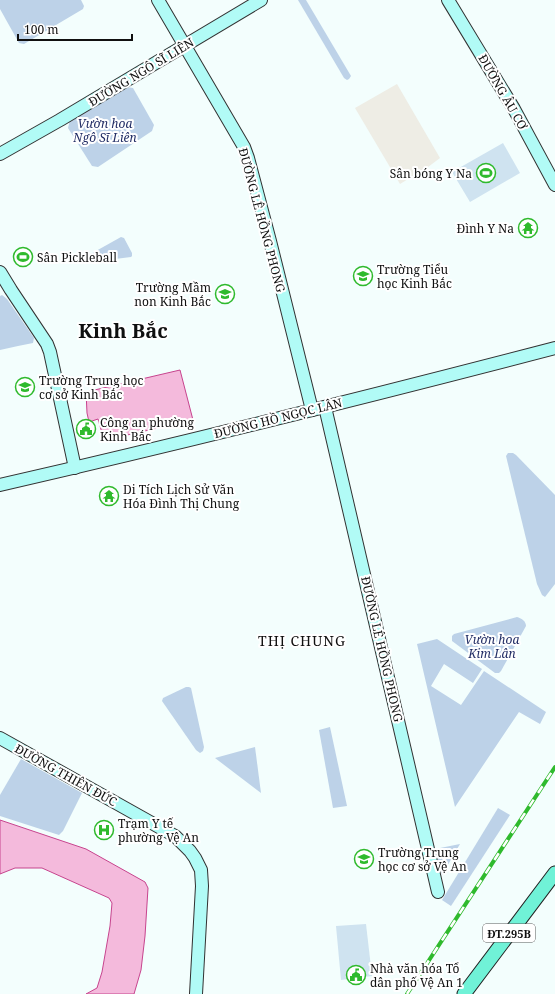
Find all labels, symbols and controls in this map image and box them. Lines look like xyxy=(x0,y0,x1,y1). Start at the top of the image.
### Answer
scale bar xyxy=(18,16,132,42)
text: 100 m xyxy=(24,21,59,38)
street label: ĐƯỜNG NGÔ SĨ LIÊN xyxy=(85,34,197,110)
street label: ĐƯỜNG ÂU CƠ xyxy=(474,51,532,133)
park label: Vườn hoa Ngô Sĩ Liên xyxy=(72,115,137,146)
street label: ĐƯỜNG LÊ HỒNG PHONG xyxy=(235,146,290,294)
sports icon: Sân bóng Y Na xyxy=(475,162,497,184)
place label: Sân bóng Y Na xyxy=(390,165,472,182)
temple icon: Đình Y Na xyxy=(517,217,539,239)
place label: Đình Y Na xyxy=(456,220,514,237)
sports icon: Sân Pickleball xyxy=(12,246,34,268)
place label: Sân Pickleball xyxy=(37,249,117,266)
place label: Trường Tiểu học Kinh Bắc xyxy=(377,261,452,292)
school or university icon: Trường Tiểu học Kinh Bắc xyxy=(352,265,374,287)
place label: Trường Mầm non Kinh Bắc xyxy=(134,279,211,310)
school or university icon: Trường Mầm non Kinh Bắc xyxy=(214,283,236,305)
district label: Kinh Bắc xyxy=(78,317,168,344)
place label: Trường Trung học cơ sở Kinh Bắc xyxy=(39,372,143,403)
school or university icon: Trường Trung học cơ sở Kinh Bắc xyxy=(14,376,36,398)
street label: ĐƯỜNG HỒ NGỌC LÂN xyxy=(212,394,344,442)
place label: Công an phường Kinh Bắc xyxy=(100,414,195,445)
public building icon: Công an phường Kinh Bắc xyxy=(75,418,97,440)
place label: Di Tích Lịch Sử Văn Hóa Đình Thị Chung xyxy=(123,481,240,512)
temple icon: Di Tích Lịch Sử Văn Hóa Đình Thị Chung xyxy=(98,485,120,507)
street label: ĐƯỜNG LÊ HỒNG PHONG xyxy=(357,575,407,724)
district label: THỊ CHUNG xyxy=(258,631,346,650)
park label: Vườn hoa Kim Lân xyxy=(465,631,519,662)
street label: ĐƯỜNG THIÊN ĐỨC xyxy=(12,740,120,810)
place label: Trạm Y tế phường Vệ An xyxy=(118,815,199,846)
hospital icon: Trạm Y tế phường Vệ An xyxy=(93,819,115,841)
place label: Trường Trung học cơ sở Vệ An xyxy=(378,844,467,875)
school or university icon: Trường Trung học cơ sở Vệ An xyxy=(353,848,375,870)
road number: ĐT.295B xyxy=(483,924,535,942)
place label: Nhà văn hóa Tổ dân phố Vệ An 1 xyxy=(370,960,463,991)
public building icon: Nhà văn hóa Tổ dân phố Vệ An 1 xyxy=(345,964,367,986)

